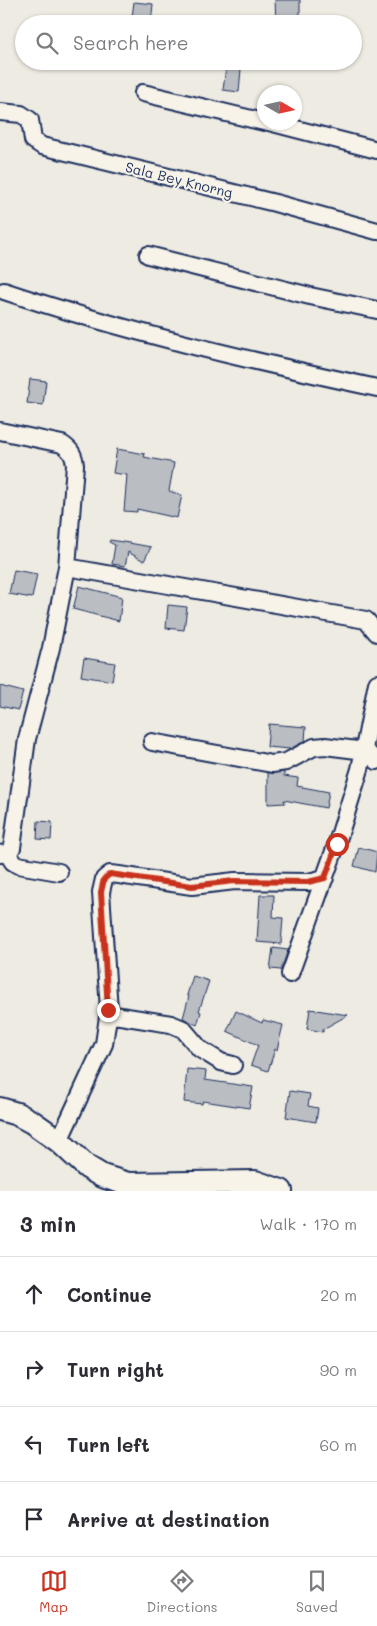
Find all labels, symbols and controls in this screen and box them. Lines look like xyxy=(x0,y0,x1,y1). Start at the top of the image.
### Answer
search box xyxy=(15,15,362,70)
icon: search xyxy=(33,29,61,57)
text: Search here xyxy=(73,30,189,55)
north arrow xyxy=(257,85,302,130)
street label: Sala Bey Knorng xyxy=(123,157,235,202)
route start xyxy=(326,833,349,856)
route end xyxy=(97,999,120,1022)
text: 3 min xyxy=(20,1210,76,1237)
text: Walk · 170 m xyxy=(259,1213,357,1234)
icon: ahead xyxy=(20,1280,48,1308)
text: Continue xyxy=(67,1282,152,1307)
text: 20 m xyxy=(320,1284,357,1305)
icon: right xyxy=(20,1355,48,1383)
text: Turn right xyxy=(67,1357,164,1382)
text: 90 m xyxy=(320,1359,357,1380)
icon: left xyxy=(20,1430,48,1458)
text: Turn left xyxy=(67,1432,150,1457)
text: 60 m xyxy=(320,1434,357,1455)
icon: arrive xyxy=(20,1505,48,1533)
text: Arrive at destination xyxy=(67,1507,270,1532)
tab: Map xyxy=(39,1567,68,1616)
tab: Directions xyxy=(146,1567,218,1616)
tab: Saved xyxy=(296,1567,338,1616)

